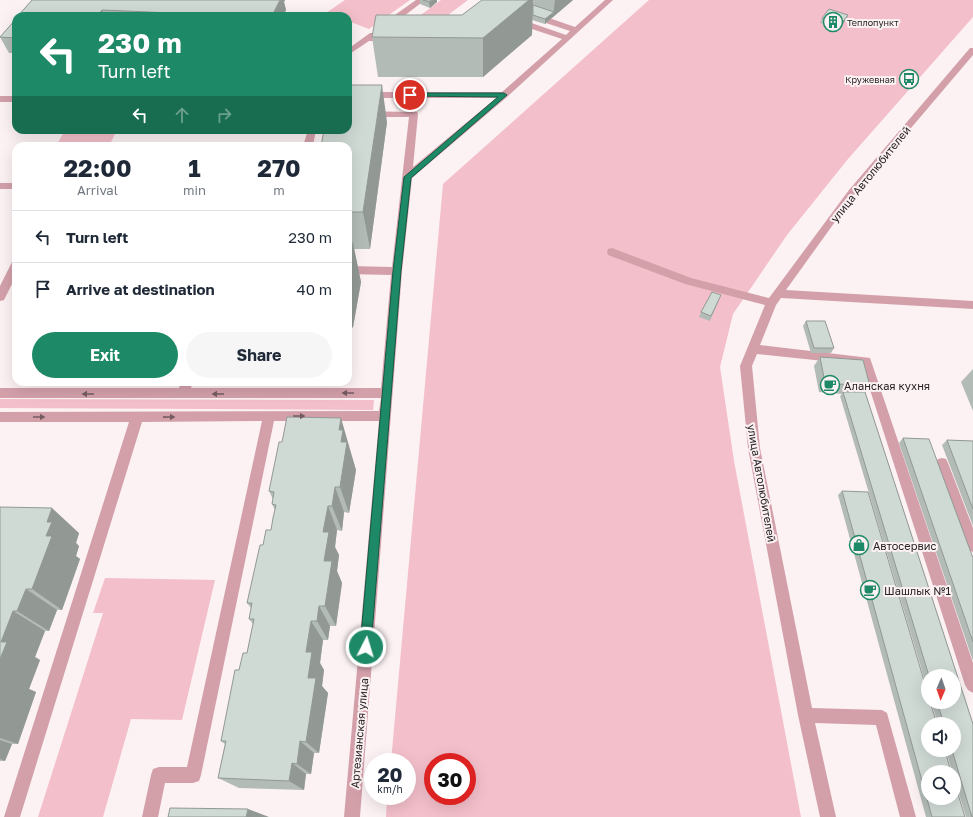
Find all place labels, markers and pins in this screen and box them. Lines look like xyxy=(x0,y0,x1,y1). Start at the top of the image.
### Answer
building icon: Теплопункт xyxy=(822,11,844,33)
place label: Теплопункт xyxy=(847,17,899,28)
bus stop icon: Кружевная xyxy=(898,68,920,90)
place label: Кружевная xyxy=(845,74,895,85)
pin xyxy=(393,78,427,112)
cafe icon: Аланская кухня xyxy=(819,374,841,396)
place label: Аланская кухня xyxy=(844,379,930,392)
shop icon: Автосервис xyxy=(848,534,870,556)
place label: Автосервис xyxy=(873,539,936,552)
cafe icon: Шашлык №1 xyxy=(859,579,881,601)
place label: Шашлык №1 xyxy=(884,584,951,597)

